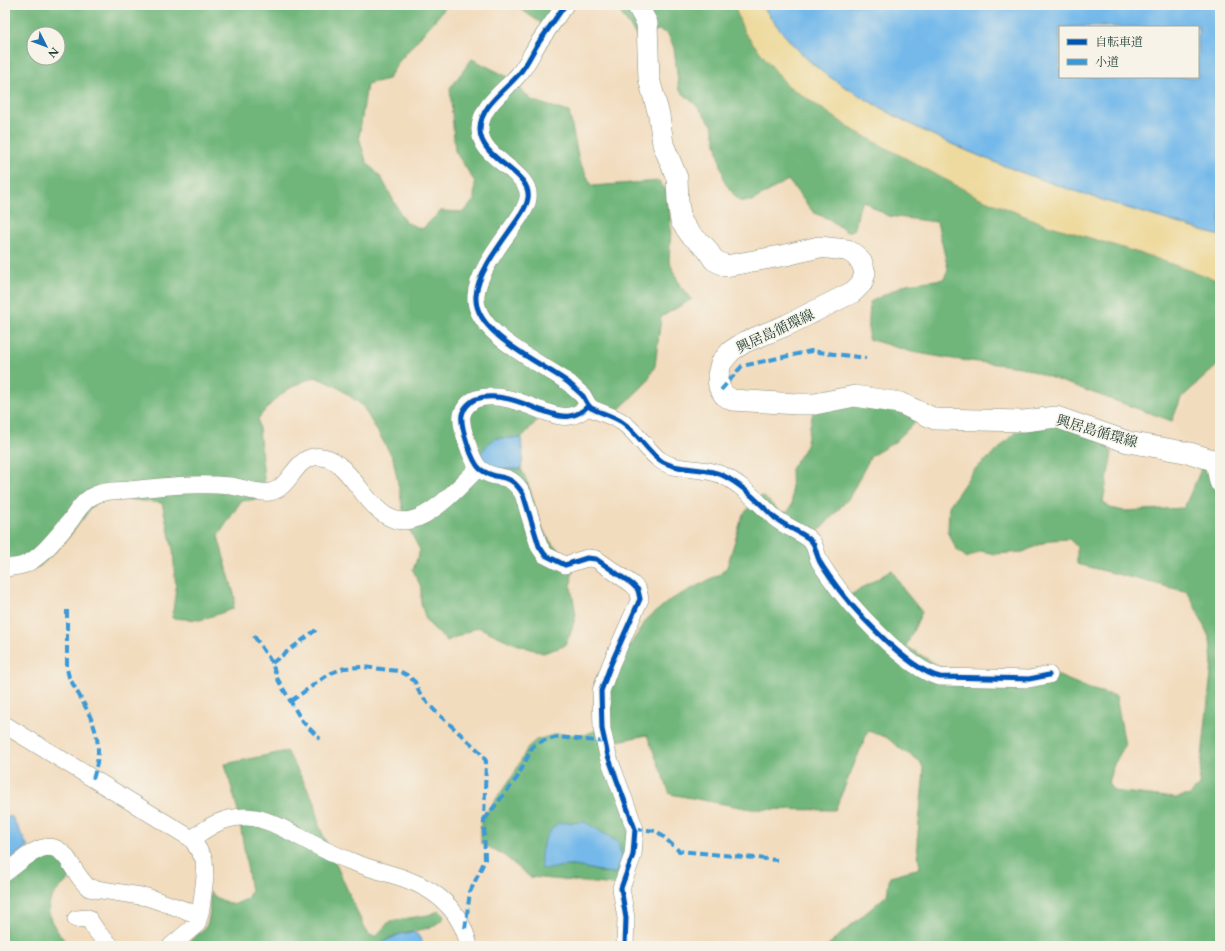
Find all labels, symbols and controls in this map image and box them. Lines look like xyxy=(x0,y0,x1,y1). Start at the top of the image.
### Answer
north arrow xyxy=(26,26,66,66)
legend xyxy=(1059,26,1199,78)
text: 自転車道 xyxy=(1095,34,1143,50)
text: N xyxy=(44,44,62,61)
text: 小道 xyxy=(1095,54,1119,70)
street label: 興居島循環線 xyxy=(733,305,817,358)
street label: 興居島循環線 xyxy=(1054,411,1140,452)

